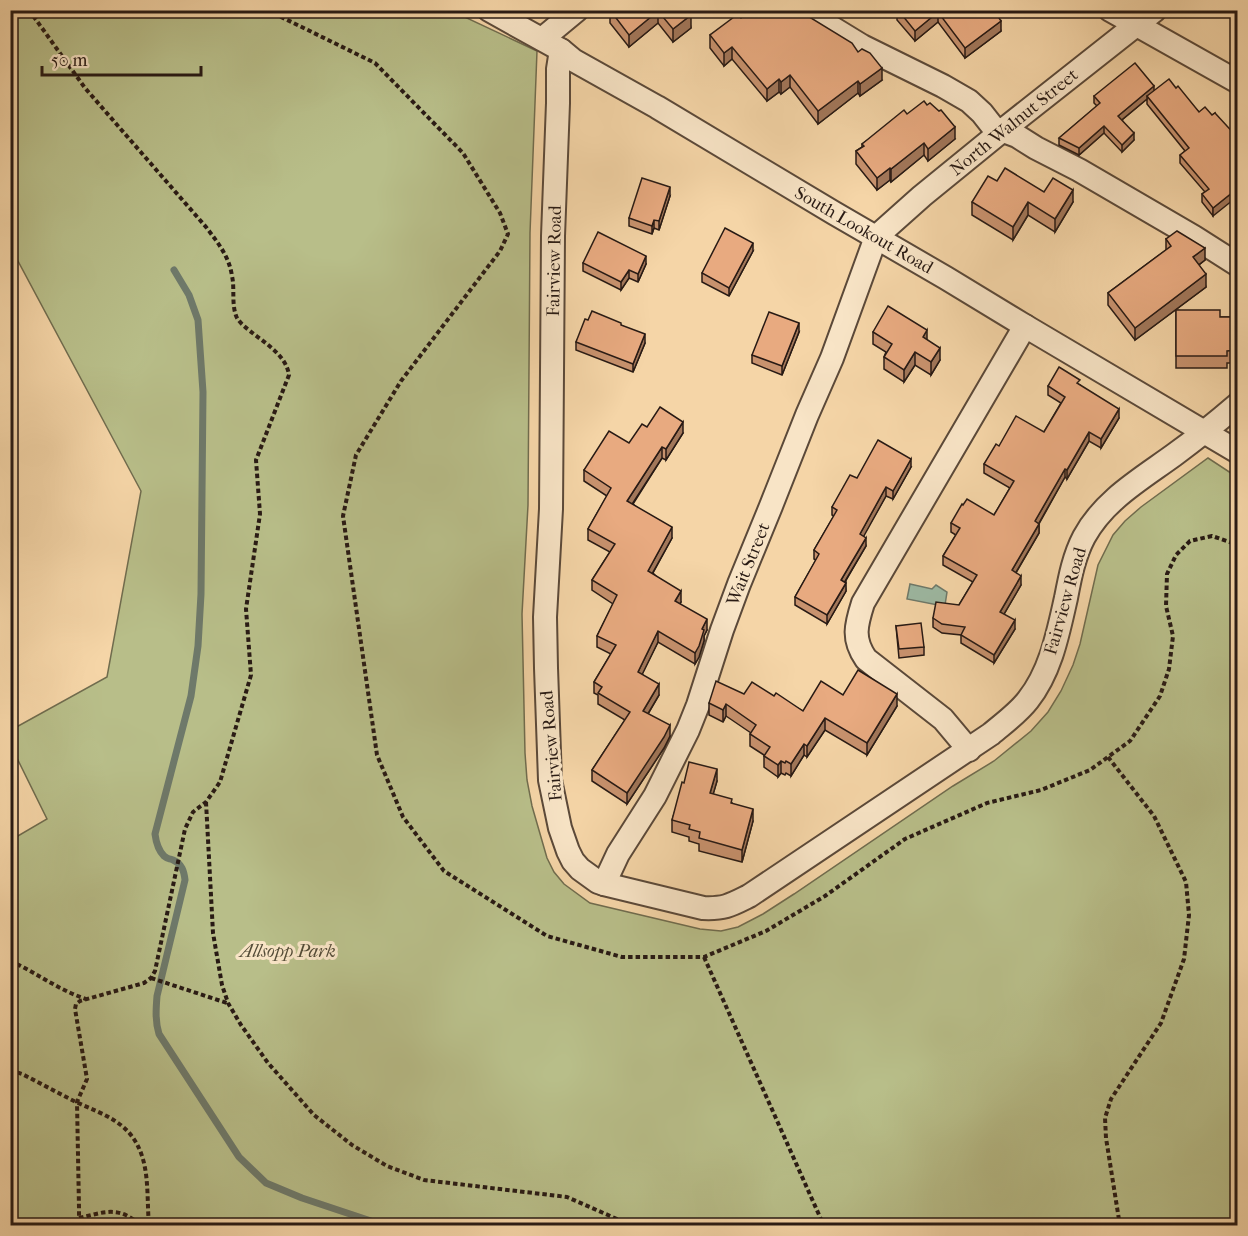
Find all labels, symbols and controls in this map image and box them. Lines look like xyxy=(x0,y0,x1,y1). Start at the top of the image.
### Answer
scale bar xyxy=(42,39,201,77)
text: 50 m xyxy=(51,50,88,71)
street label: North Walnut Street xyxy=(946,64,1083,180)
street label: South Lookout Road xyxy=(791,182,937,279)
street label: Fairview Road xyxy=(543,205,566,317)
street label: Wait Street xyxy=(722,519,775,610)
street label: Fairview Road xyxy=(1040,545,1091,657)
street label: Fairview Road xyxy=(536,689,567,802)
park label: Allsopp Park xyxy=(238,941,336,962)

